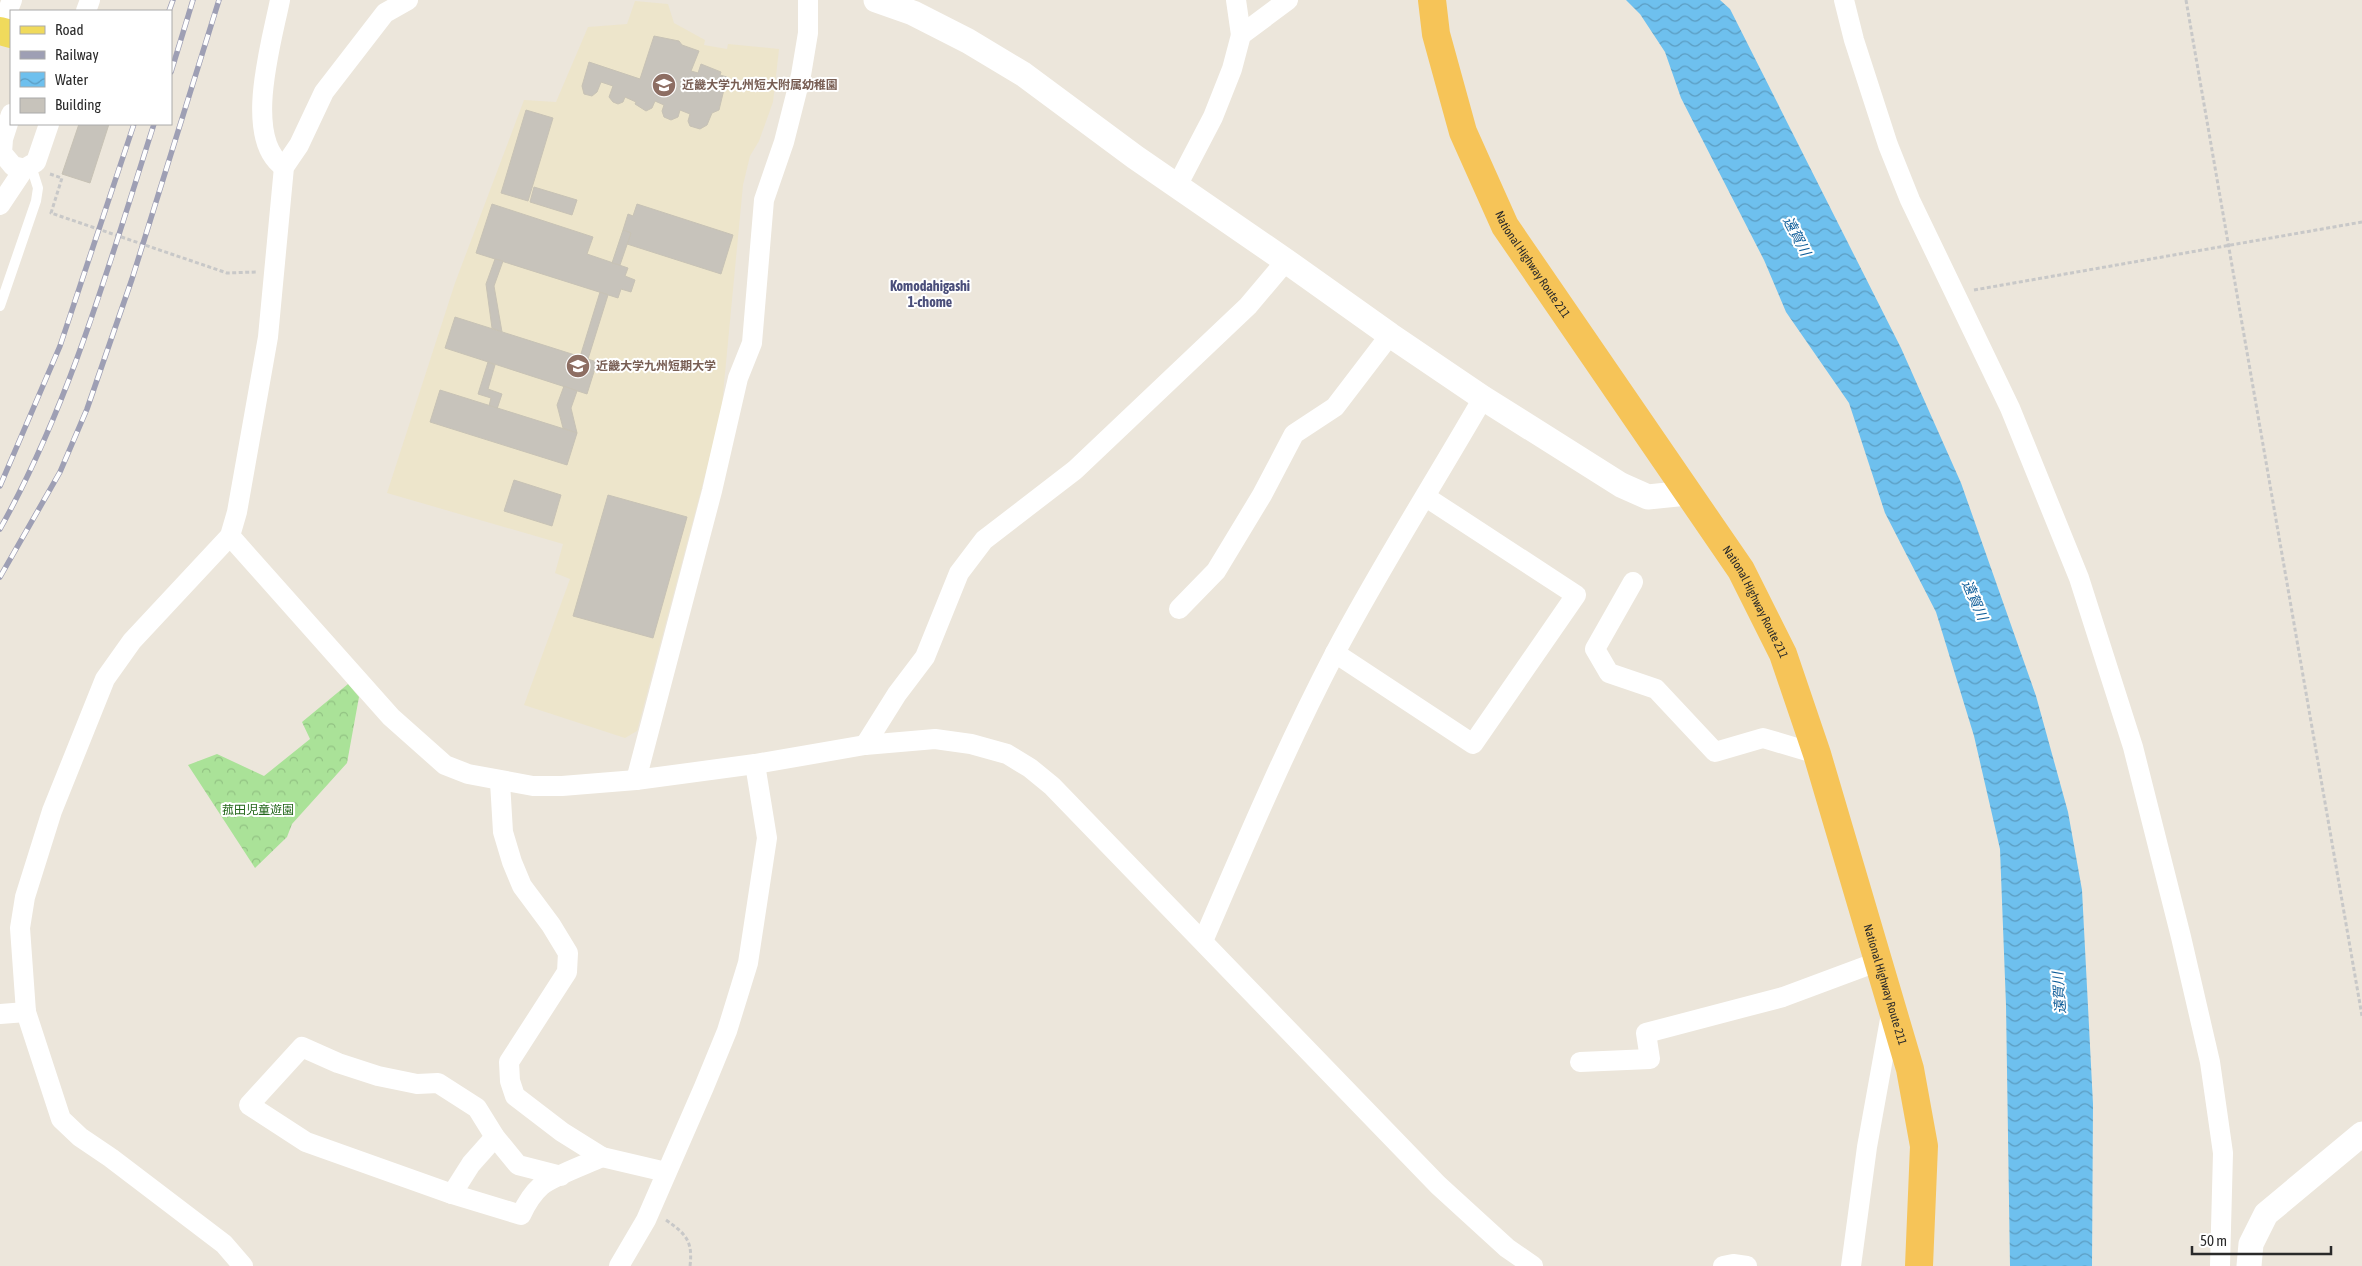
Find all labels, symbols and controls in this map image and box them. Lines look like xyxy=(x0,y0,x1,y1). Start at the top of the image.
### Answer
legend xyxy=(10,10,172,125)
text: Road xyxy=(55,21,84,38)
text: Railway xyxy=(55,46,99,63)
text: Water xyxy=(55,71,88,88)
school or university icon: 近畿大学九州短大附属幼稚園 xyxy=(651,72,677,98)
place label: 近畿大学九州短大附属幼稚園 xyxy=(682,78,838,92)
text: Building xyxy=(55,96,101,113)
street label: National Highway Route 211 xyxy=(1492,209,1573,321)
water label: 遠賀川 xyxy=(1780,214,1815,260)
district label: Komodahigashi 1-chome xyxy=(890,278,970,310)
school or university icon: 近畿大学九州短期大学 xyxy=(565,353,591,379)
place label: 近畿大学九州短期大学 xyxy=(596,359,716,373)
street label: National Highway Route 211 xyxy=(1719,543,1791,660)
water label: 遠賀川 xyxy=(1959,578,1992,624)
park label: 菰田児童遊園 xyxy=(222,803,294,817)
street label: National Highway Route 211 xyxy=(1861,922,1910,1047)
water label: 遠賀川 xyxy=(2049,969,2068,1015)
scale bar xyxy=(2192,1224,2331,1256)
text: 50 m xyxy=(2200,1232,2227,1249)

